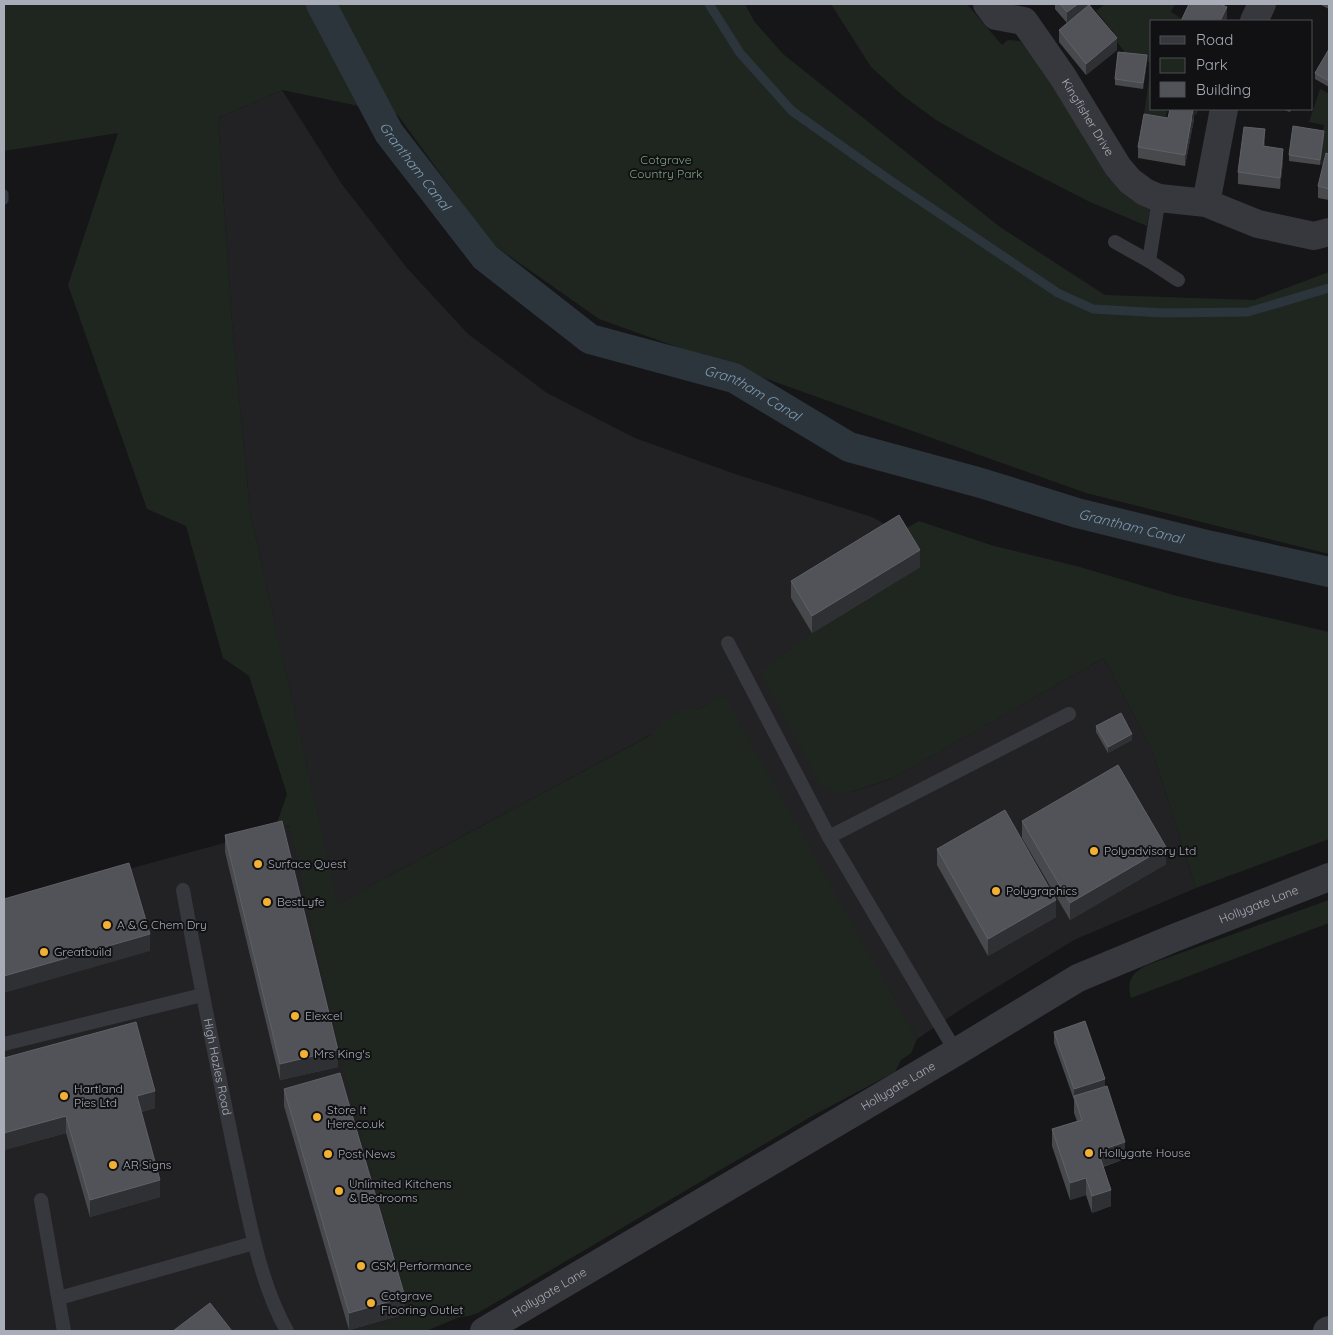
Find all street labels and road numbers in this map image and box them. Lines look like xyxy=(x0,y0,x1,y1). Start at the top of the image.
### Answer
street label: Kingfisher Drive xyxy=(1059,76,1118,159)
street label: Hollygate Lane xyxy=(1217,882,1301,927)
street label: High Hazles Road xyxy=(201,1017,235,1116)
street label: Hollygate Lane xyxy=(858,1058,938,1114)
street label: Hollygate Lane xyxy=(509,1264,589,1320)

